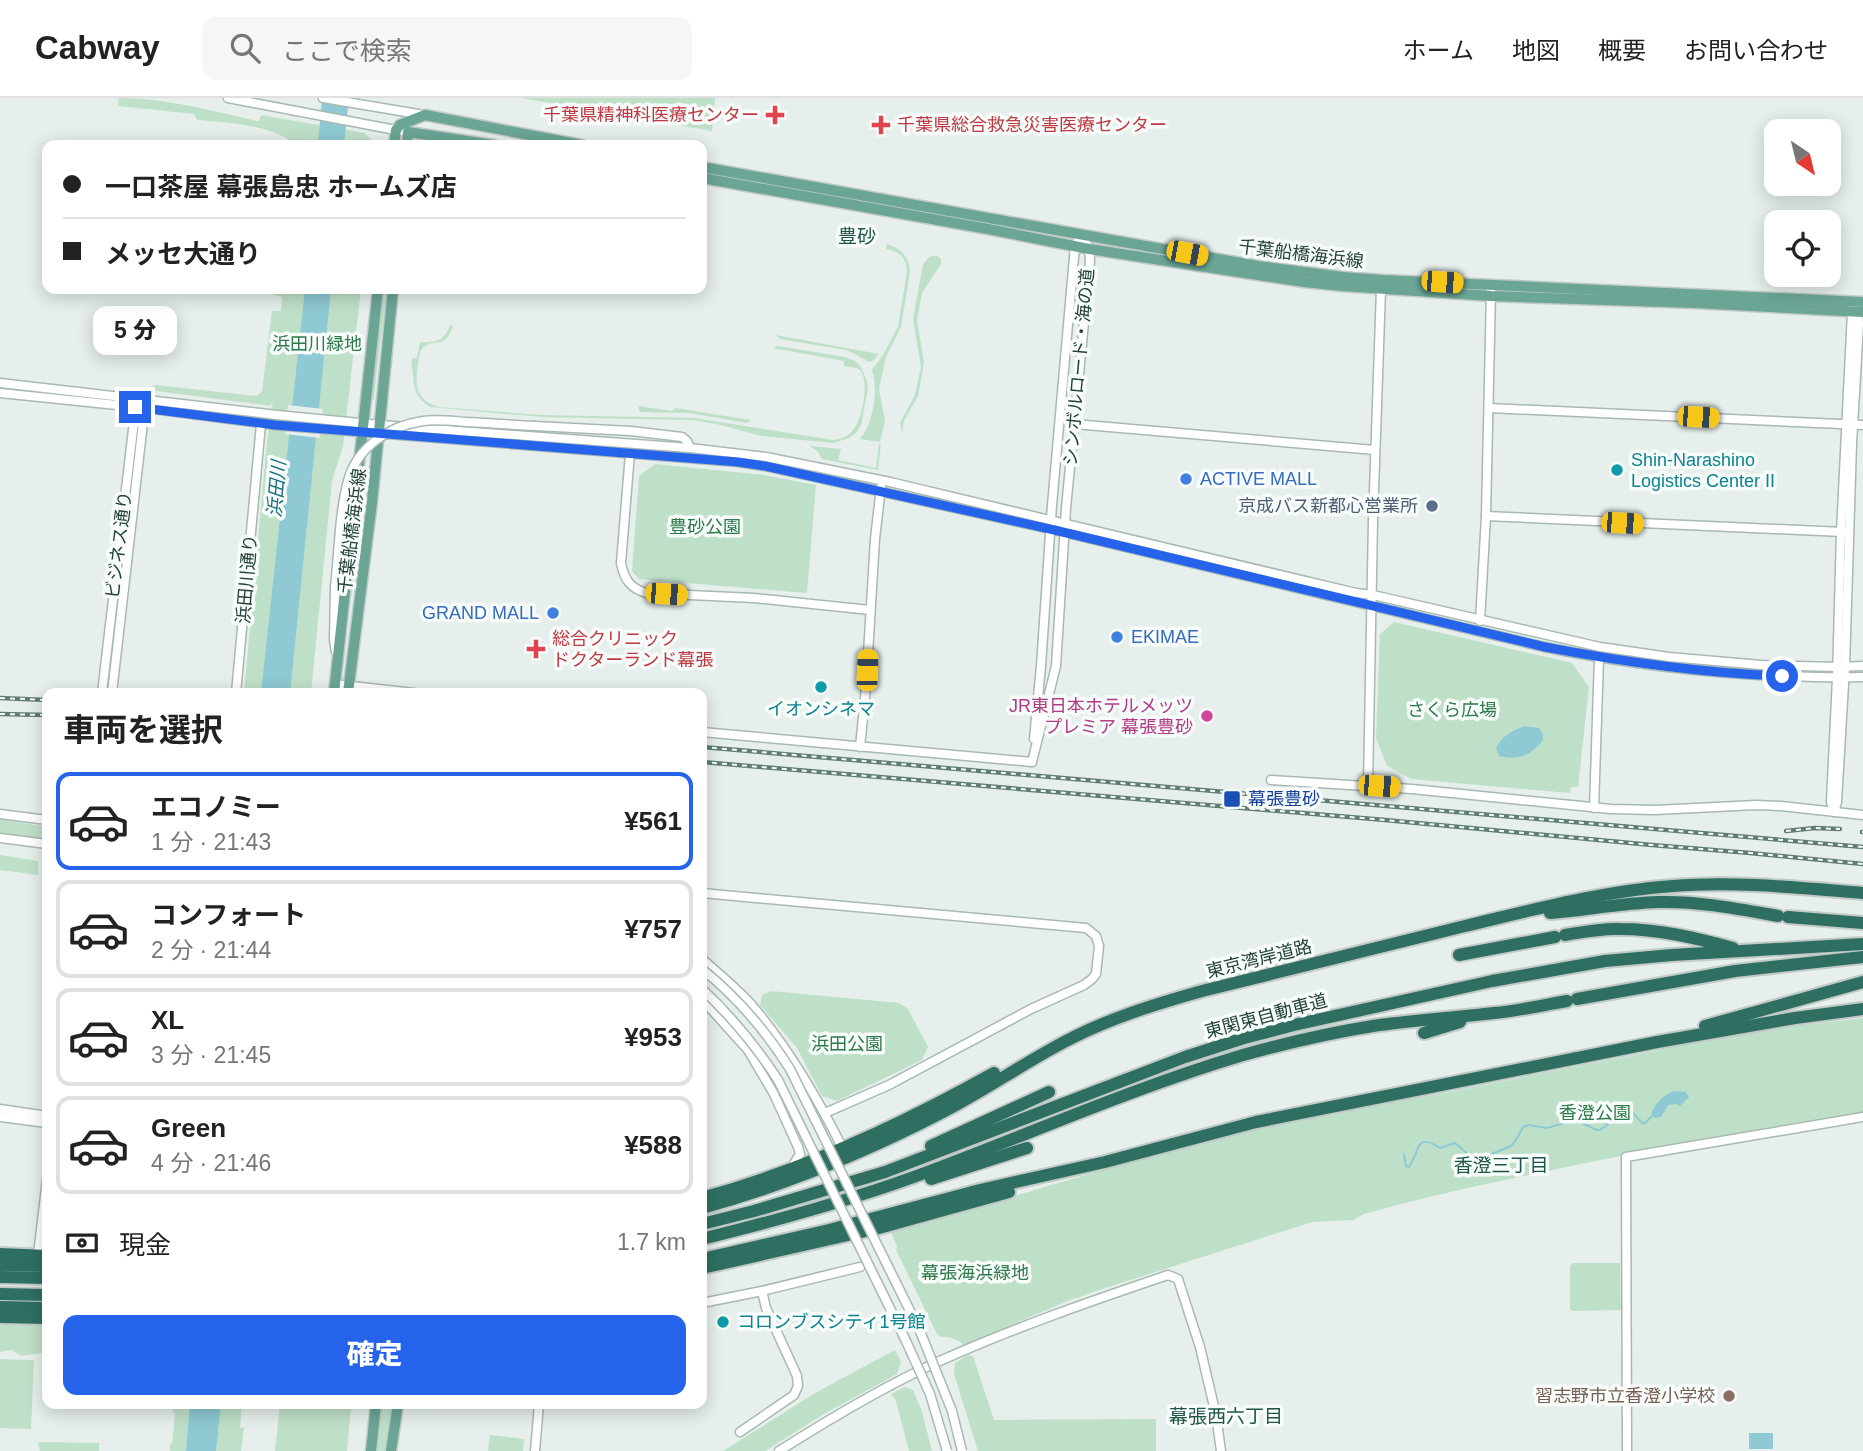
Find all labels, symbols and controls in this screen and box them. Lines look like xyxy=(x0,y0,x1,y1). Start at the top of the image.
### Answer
search box xyxy=(202,17,692,80)
text: Cabway xyxy=(35,29,160,66)
icon: search xyxy=(226,29,264,67)
text: ここで検索 xyxy=(282,36,412,66)
text: ホーム xyxy=(1403,37,1474,64)
text: 地図 xyxy=(1512,37,1560,64)
text: 概要 xyxy=(1598,37,1646,64)
text: お問い合わせ xyxy=(1684,37,1828,64)
place label: 千葉県精神科医療センター xyxy=(543,105,759,125)
marker: 千葉県精神科医療センター xyxy=(765,105,785,125)
marker: 千葉県総合救急災害医療センター xyxy=(871,115,891,135)
place label: 千葉県総合救急災害医療センター xyxy=(897,115,1167,135)
north arrow xyxy=(1764,119,1841,196)
map controls xyxy=(1764,119,1841,287)
text: 一口茶屋 幕張島忠 ホームズ店 xyxy=(105,172,457,202)
button: locate xyxy=(1764,210,1841,287)
district label: 豊砂 xyxy=(838,226,876,247)
street label: 千葉船橋海浜線 xyxy=(1237,236,1365,272)
text: メッセ大通り xyxy=(105,239,261,269)
car xyxy=(1165,239,1210,267)
street label: シンボルロード・海の道 xyxy=(1060,268,1098,466)
car xyxy=(1421,270,1464,294)
callout: 5 分 xyxy=(93,306,177,354)
text: 5 分 xyxy=(114,317,156,343)
park label: 浜田川緑地 xyxy=(272,334,362,354)
route end xyxy=(119,391,151,423)
car xyxy=(1677,405,1720,429)
place label: Shin-Narashino Logistics Center II xyxy=(1631,450,1775,491)
water label: 浜田川 xyxy=(264,458,290,518)
marker: Shin-Narashino Logistics Center II xyxy=(1609,462,1625,478)
street label: 千葉船橋海浜線 xyxy=(334,467,370,595)
place label: ACTIVE MALL xyxy=(1200,469,1317,489)
marker: ACTIVE MALL xyxy=(1178,471,1194,487)
street label: ビジネス通り xyxy=(102,490,136,600)
place label: 京成バス新都心営業所 xyxy=(1238,496,1418,516)
marker: 京成バス新都心営業所 xyxy=(1424,498,1440,514)
car xyxy=(1601,511,1644,535)
park label: 豊砂公園 xyxy=(669,517,741,537)
street label: 浜田川通り xyxy=(233,533,261,625)
car xyxy=(645,582,688,606)
place label: GRAND MALL xyxy=(422,603,539,623)
marker: GRAND MALL xyxy=(545,605,561,621)
place label: EKIMAE xyxy=(1131,627,1199,647)
place label: 総合クリニック ドクターランド幕張 xyxy=(552,629,713,670)
marker: EKIMAE xyxy=(1109,629,1125,645)
marker: 総合クリニック ドクターランド幕張 xyxy=(526,639,546,659)
car xyxy=(856,649,879,691)
route start xyxy=(1766,660,1798,692)
marker: イオンシネマ xyxy=(813,679,829,695)
place label: JR東日本ホテルメッツ プレミア 幕張豊砂 xyxy=(1009,696,1193,737)
place label: イオンシネマ xyxy=(767,699,875,719)
park label: さくら広場 xyxy=(1407,700,1497,720)
marker: JR東日本ホテルメッツ プレミア 幕張豊砂 xyxy=(1199,708,1215,724)
text: 車両を選択 xyxy=(63,712,223,748)
car xyxy=(1358,774,1401,798)
marker: 幕張豊砂 xyxy=(1222,789,1242,809)
place label: 幕張豊砂 xyxy=(1248,789,1320,809)
icon: car xyxy=(67,790,130,853)
text: エコノミー xyxy=(151,792,281,822)
text: ¥561 xyxy=(624,806,682,836)
text: 1 分 · 21:43 xyxy=(151,829,271,855)
icon: car xyxy=(67,898,130,961)
text: コンフォート xyxy=(151,900,306,930)
text: ¥757 xyxy=(624,914,682,944)
street label: 東京湾岸道路 xyxy=(1204,936,1314,982)
text: 2 分 · 21:44 xyxy=(151,937,271,963)
street label: 東関東自動車道 xyxy=(1203,990,1329,1042)
text: XL xyxy=(151,1005,184,1035)
icon: car xyxy=(67,1006,130,1069)
text: ¥953 xyxy=(624,1022,682,1052)
park label: 浜田公園 xyxy=(811,1034,883,1054)
text: 3 分 · 21:45 xyxy=(151,1042,271,1068)
park label: 香澄公園 xyxy=(1559,1103,1631,1123)
text: Green xyxy=(151,1113,226,1143)
icon: car xyxy=(67,1114,130,1177)
text: ¥588 xyxy=(624,1130,682,1160)
text: 4 分 · 21:46 xyxy=(151,1150,271,1176)
district label: 香澄三丁目 xyxy=(1453,1155,1549,1176)
icon: cash xyxy=(63,1224,101,1262)
text: 1.7 km xyxy=(617,1229,686,1255)
text: 現金 xyxy=(119,1230,171,1260)
park label: 幕張海浜緑地 xyxy=(921,1263,1029,1283)
place label: コロンブスシティ1号館 xyxy=(737,1312,925,1332)
marker: コロンブスシティ1号館 xyxy=(715,1314,731,1330)
button: 確定 xyxy=(63,1315,686,1395)
place label: 習志野市立香澄小学校 xyxy=(1535,1386,1715,1406)
marker: 習志野市立香澄小学校 xyxy=(1721,1388,1737,1404)
district label: 幕張西六丁目 xyxy=(1169,1406,1283,1427)

